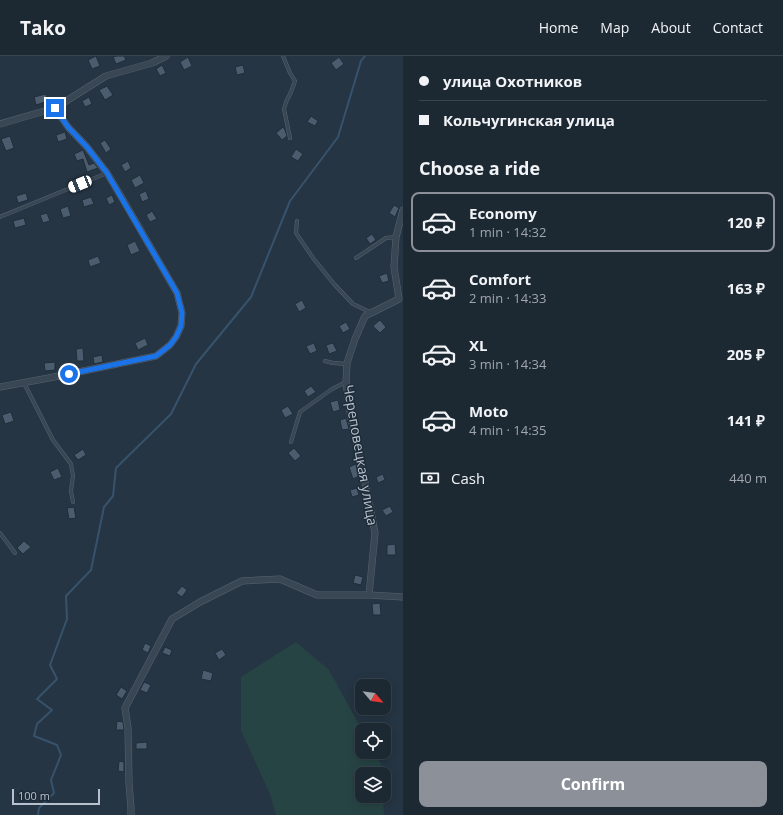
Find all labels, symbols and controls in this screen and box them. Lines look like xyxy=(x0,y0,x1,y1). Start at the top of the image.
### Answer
text: Tako xyxy=(20,15,66,41)
text: Home xyxy=(539,18,578,37)
text: Map xyxy=(600,18,629,37)
text: About xyxy=(651,18,691,37)
text: Contact xyxy=(713,18,763,37)
text: улица Охотников xyxy=(443,71,582,91)
route end xyxy=(46,99,64,117)
text: Кольчугинская улица xyxy=(443,110,615,130)
text: Choose a ride xyxy=(419,156,540,180)
car xyxy=(67,174,93,194)
text: Economy xyxy=(469,203,537,223)
icon: car xyxy=(421,204,457,240)
text: 120 ₽ xyxy=(727,212,765,232)
text: 1 min · 14:32 xyxy=(469,223,546,241)
text: Comfort xyxy=(469,269,531,289)
icon: car xyxy=(421,270,457,306)
text: 163 ₽ xyxy=(727,278,765,298)
text: 2 min · 14:33 xyxy=(469,289,546,307)
text: XL xyxy=(469,335,487,355)
icon: car xyxy=(421,336,457,372)
text: 205 ₽ xyxy=(727,344,765,364)
text: 3 min · 14:34 xyxy=(469,355,546,373)
route start xyxy=(60,365,78,383)
street label: Череповецкая улица xyxy=(339,383,383,527)
text: Moto xyxy=(469,401,508,421)
icon: car xyxy=(421,402,457,438)
text: 141 ₽ xyxy=(727,410,765,430)
text: 4 min · 14:35 xyxy=(469,421,546,439)
icon: cash xyxy=(419,467,441,489)
text: Cash xyxy=(451,468,485,488)
text: 440 m xyxy=(729,469,767,487)
north arrow xyxy=(355,679,391,715)
map controls xyxy=(355,679,391,803)
button: locate xyxy=(355,723,391,759)
button: Confirm xyxy=(419,761,767,807)
button: layers xyxy=(355,767,391,803)
scale bar xyxy=(12,787,100,806)
text: 100 m xyxy=(18,788,50,803)

